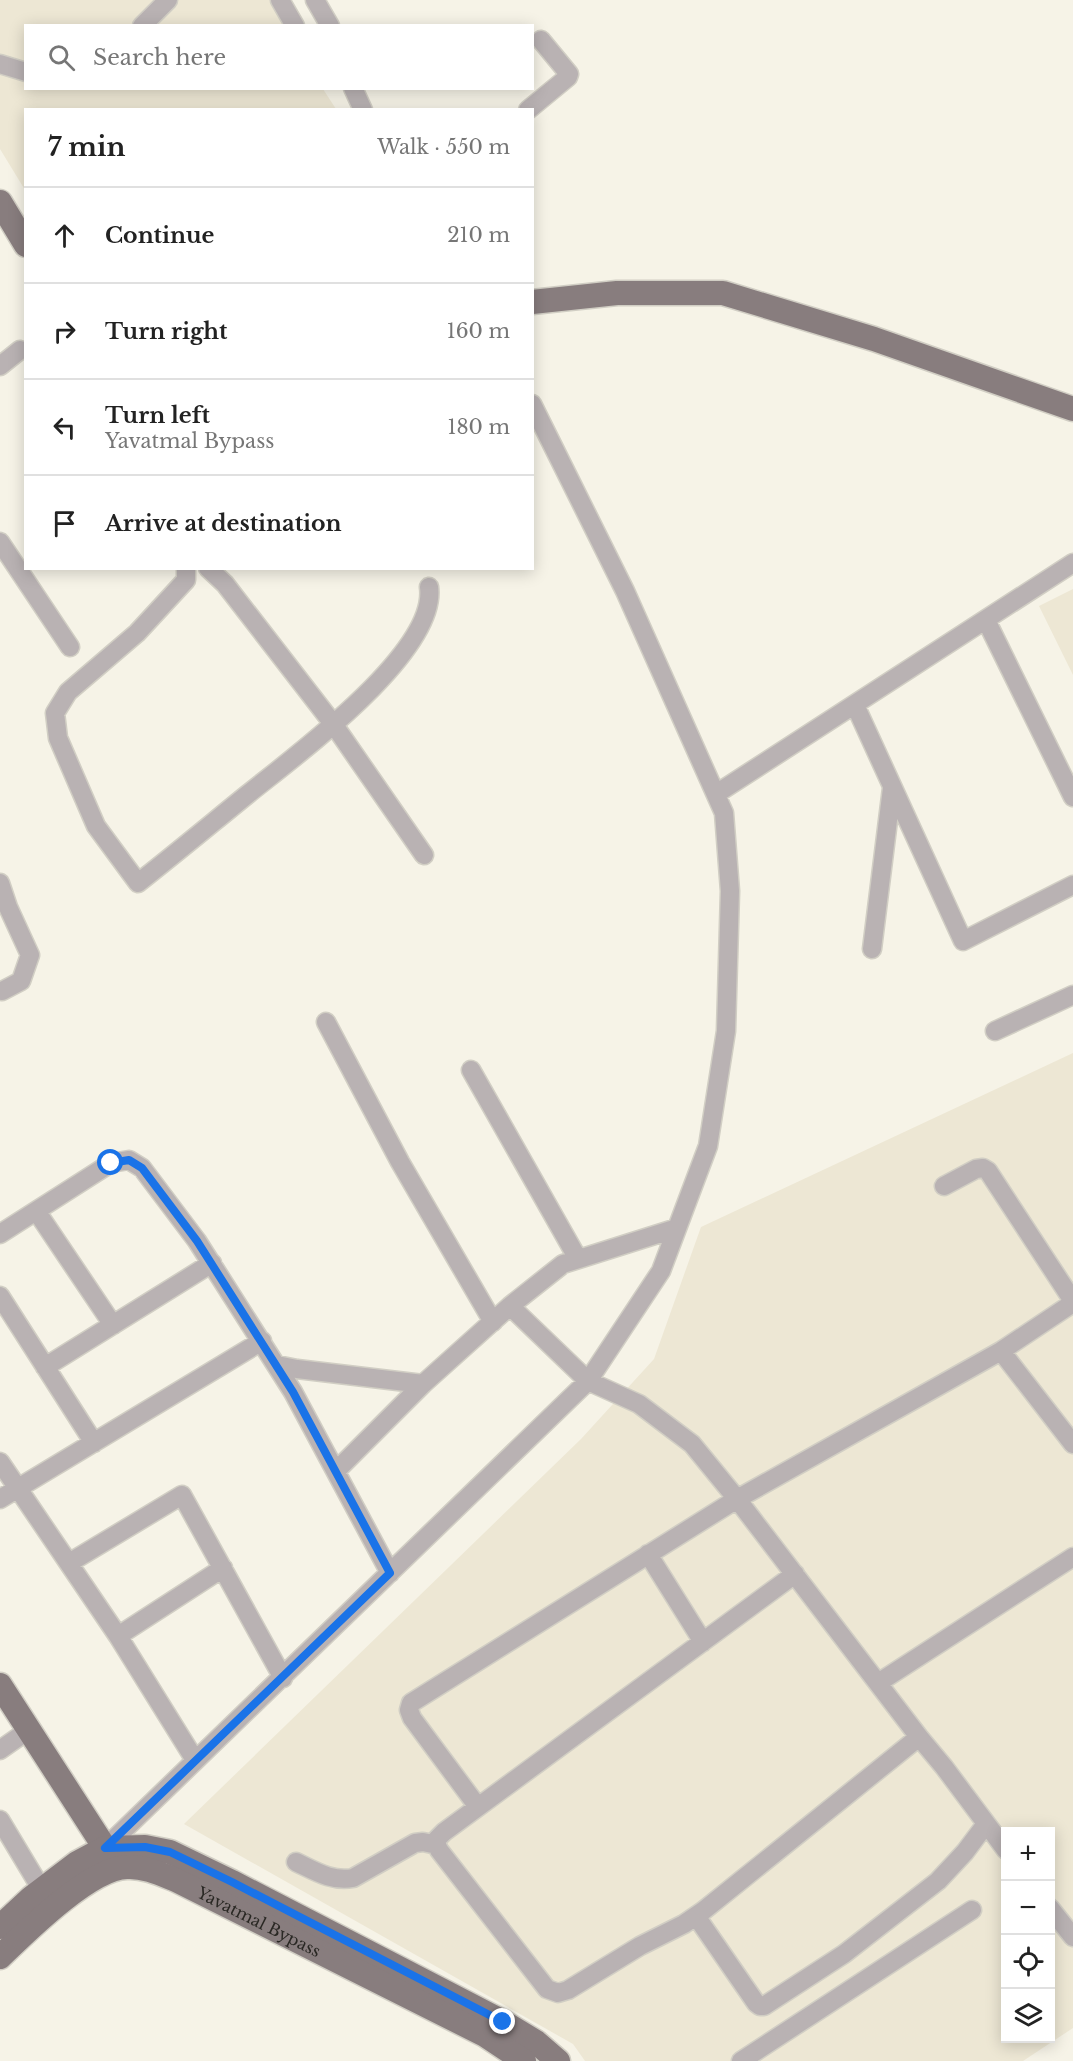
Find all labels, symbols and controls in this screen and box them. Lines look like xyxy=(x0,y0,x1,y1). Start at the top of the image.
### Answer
search box xyxy=(24,24,534,90)
icon: search xyxy=(45,41,78,74)
text: Search here xyxy=(93,44,226,71)
text: 7 min xyxy=(48,131,125,163)
text: Walk · 550 m xyxy=(377,135,510,159)
icon: ahead xyxy=(48,219,81,252)
text: Continue xyxy=(105,222,214,249)
text: 210 m xyxy=(447,223,510,247)
icon: right xyxy=(48,315,81,348)
text: Turn right xyxy=(105,318,227,345)
text: 160 m xyxy=(447,319,510,343)
text: Turn left xyxy=(105,402,210,429)
icon: left xyxy=(48,411,81,444)
text: 180 m xyxy=(447,415,510,439)
text: Yavatmal Bypass xyxy=(105,429,274,453)
icon: arrive xyxy=(48,507,81,540)
text: Arrive at destination xyxy=(105,510,342,537)
route start xyxy=(97,1149,123,1175)
map controls xyxy=(1001,1827,1055,2043)
button: + xyxy=(1001,1827,1055,1881)
button: − xyxy=(1001,1881,1055,1935)
street label: Yavatmal Bypass xyxy=(193,1882,324,1961)
button: locate xyxy=(1001,1935,1055,1989)
button: layers xyxy=(1001,1989,1055,2043)
route end xyxy=(489,2008,515,2034)

